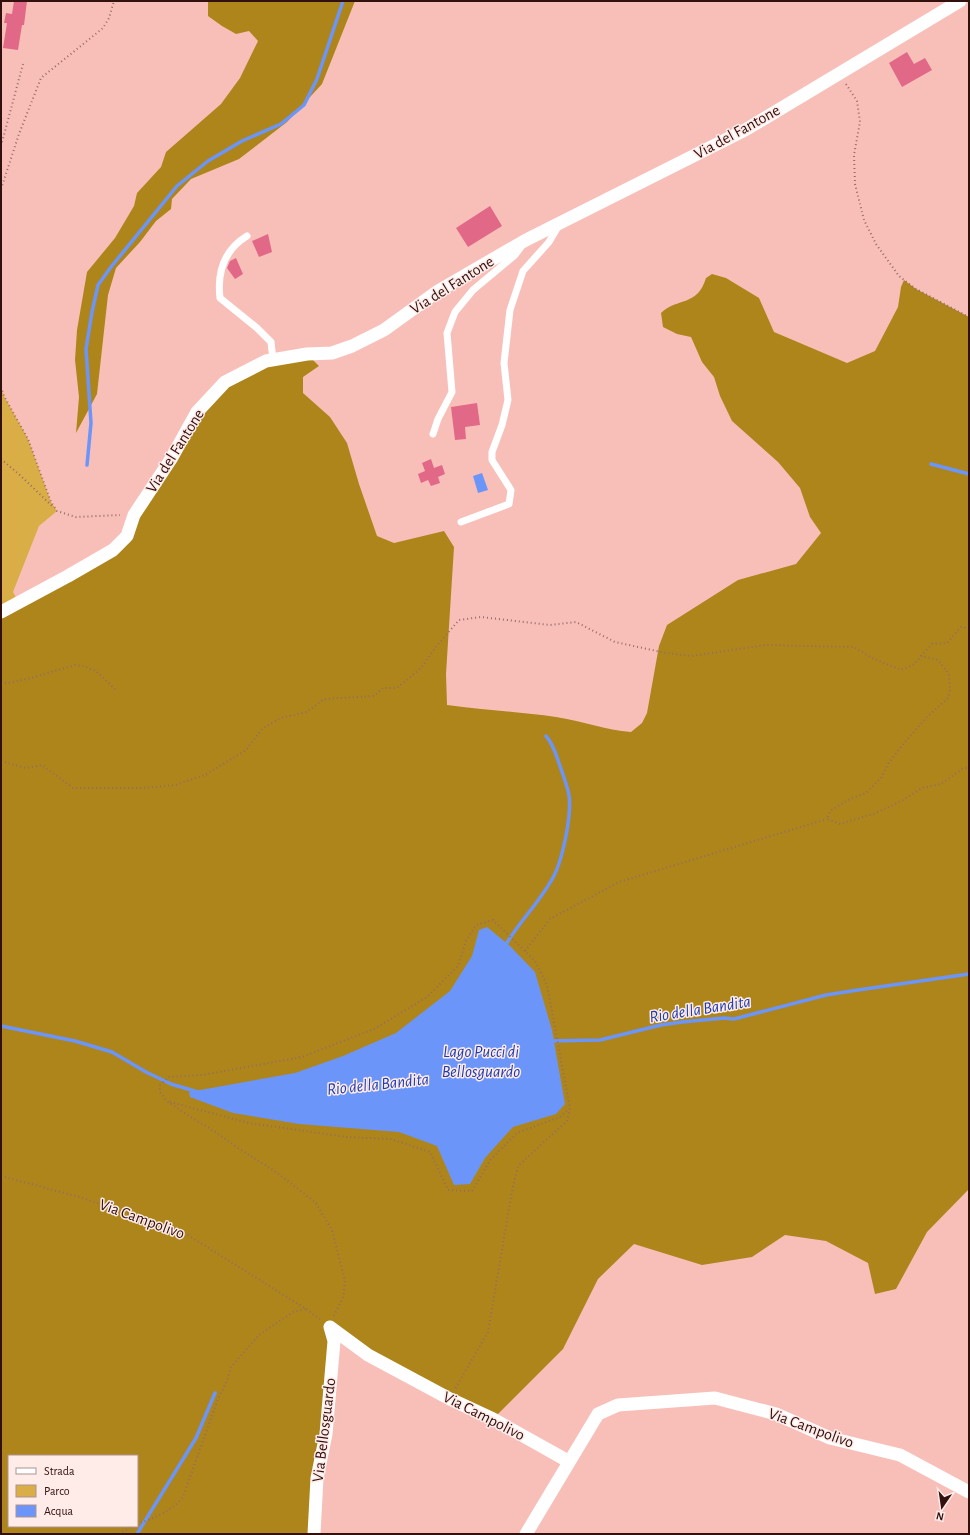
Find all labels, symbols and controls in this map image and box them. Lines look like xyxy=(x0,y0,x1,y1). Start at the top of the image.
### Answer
street label: Via del Fantone xyxy=(691,102,783,162)
street label: Via del Fantone xyxy=(407,253,497,317)
street label: Via del Fantone xyxy=(143,406,207,496)
water label: Rio della Bandita xyxy=(648,993,752,1025)
water label: Lago Pucci di Bellosguardo xyxy=(442,1043,520,1080)
water label: Rio della Bandita xyxy=(326,1070,430,1098)
street label: Via Campolivo xyxy=(97,1196,187,1242)
street label: Via Bellosguardo xyxy=(310,1377,338,1483)
street label: Via Campolivo xyxy=(440,1389,528,1444)
street label: Via Campolivo xyxy=(766,1405,856,1451)
legend xyxy=(8,1455,138,1527)
text: Strada xyxy=(44,1465,75,1477)
text: Parco xyxy=(44,1485,70,1497)
north arrow xyxy=(922,1487,962,1527)
text: Acqua xyxy=(44,1505,74,1517)
text: N xyxy=(935,1510,945,1522)

